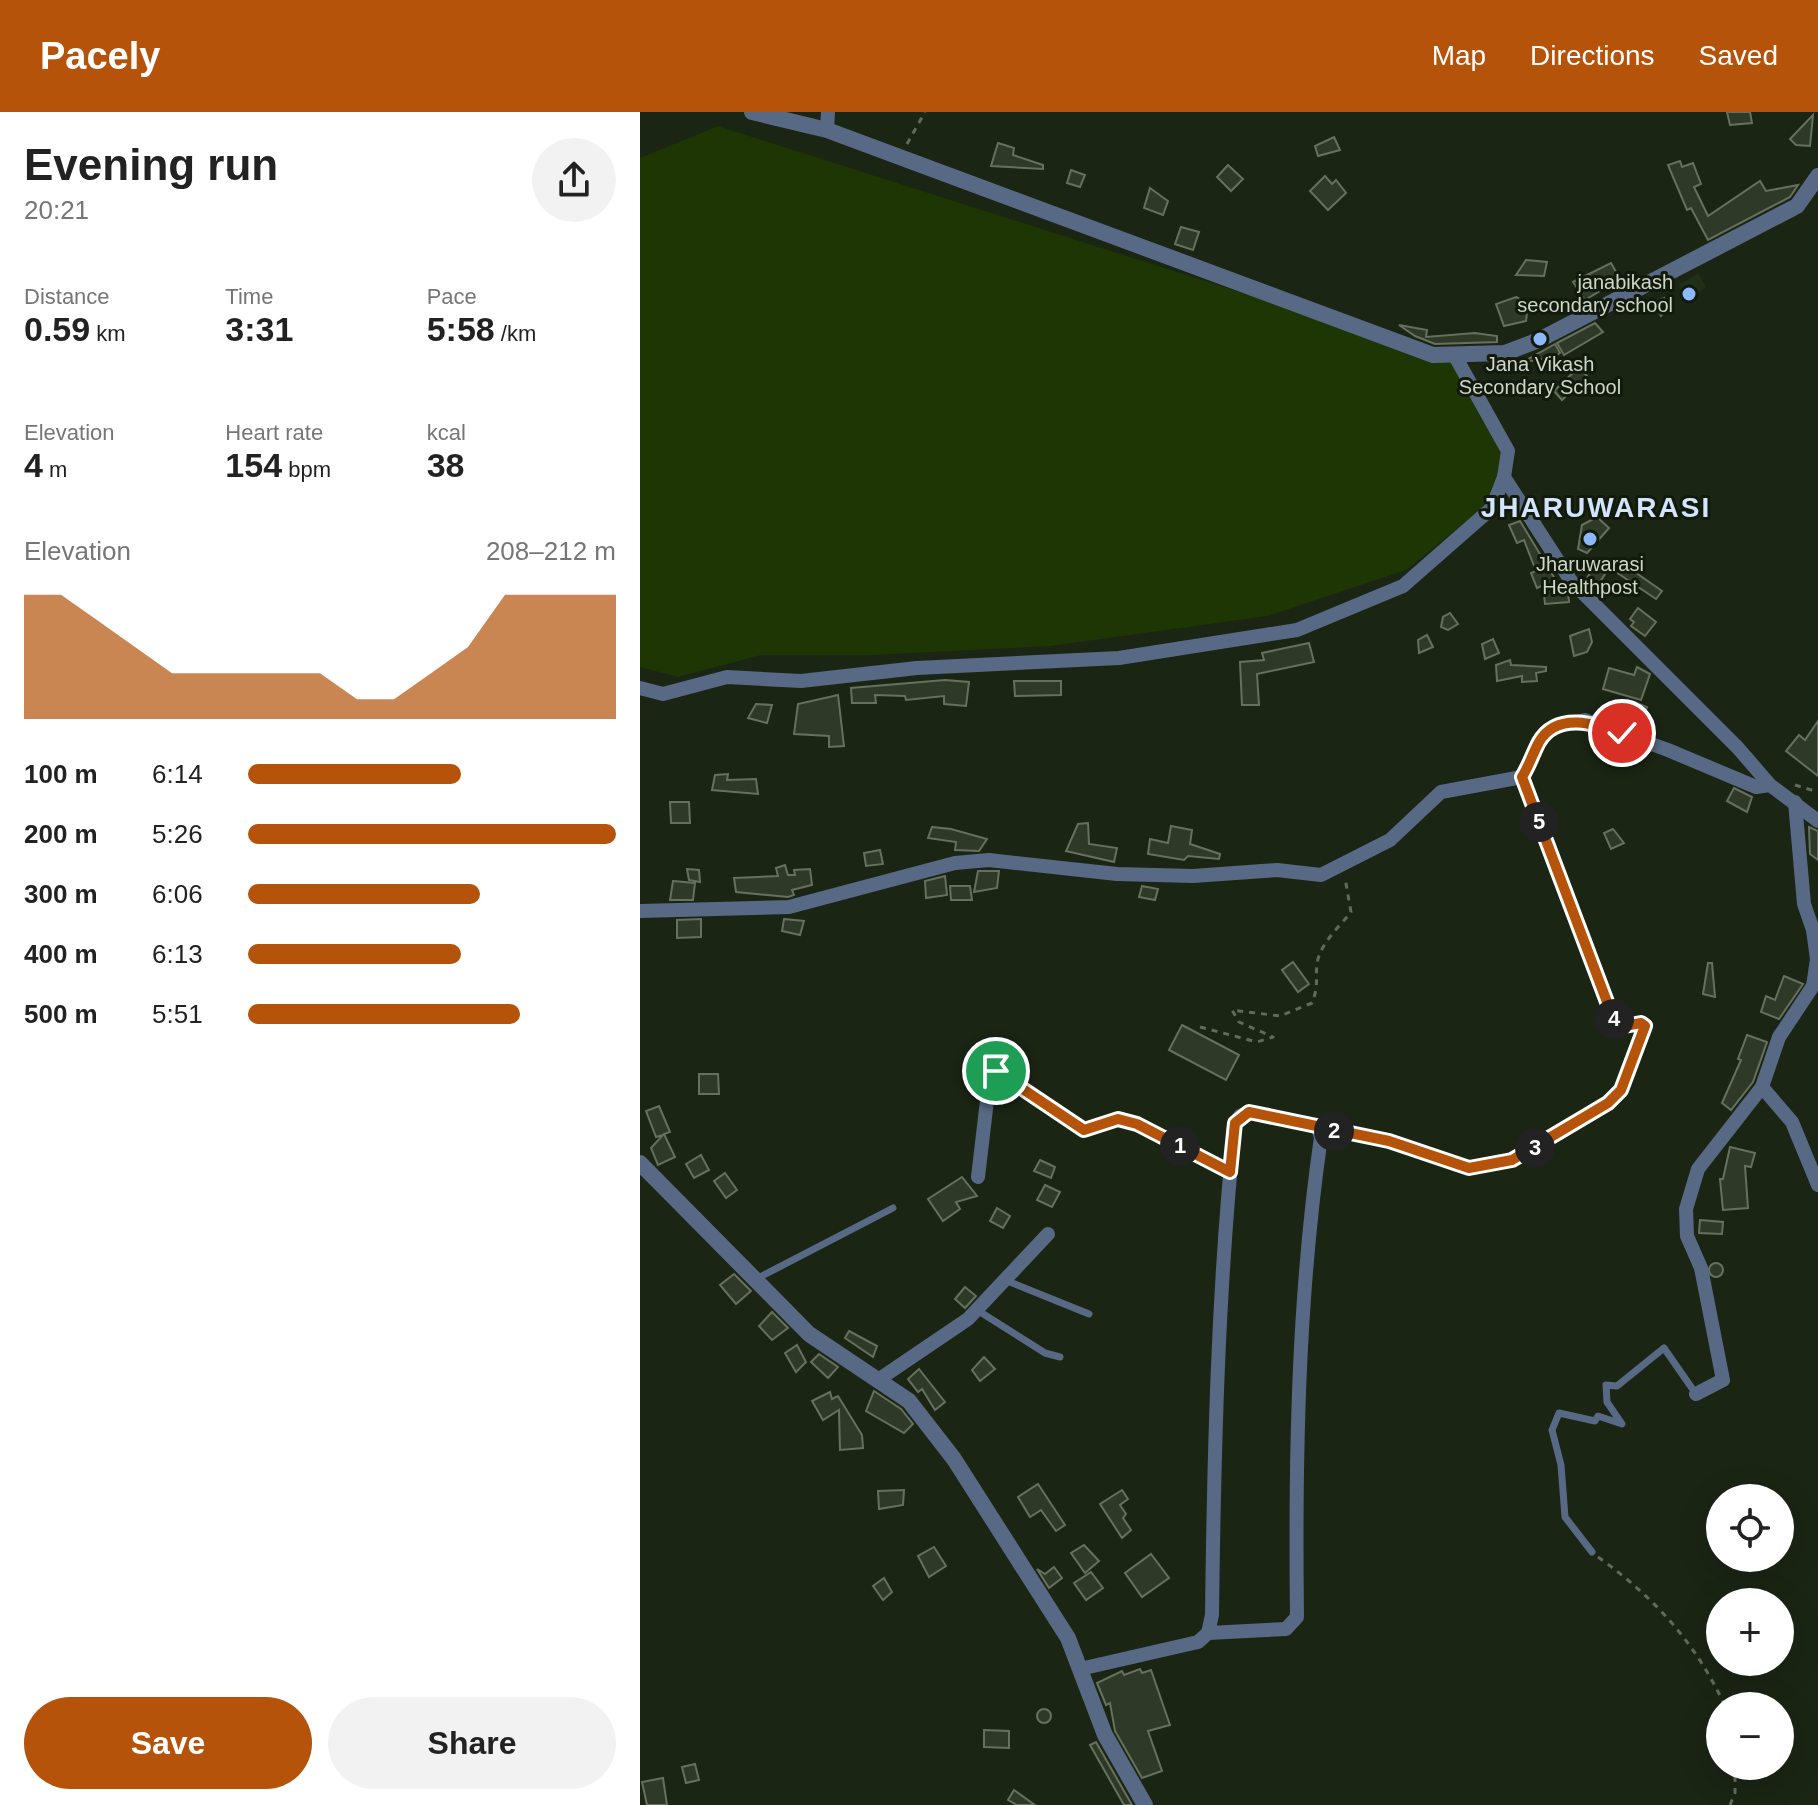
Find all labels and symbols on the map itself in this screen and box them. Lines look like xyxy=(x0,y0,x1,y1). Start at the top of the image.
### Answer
place label: janabikash secondary school xyxy=(1517,271,1673,316)
marker: janabikash secondary school xyxy=(1680,285,1698,303)
marker: Jana Vikash Secondary School xyxy=(1531,330,1549,348)
place label: Jana Vikash Secondary School xyxy=(1459,353,1621,398)
district label: JHARUWARASI xyxy=(1481,492,1711,523)
marker: Jharuwarasi Healthpost xyxy=(1581,530,1599,548)
place label: Jharuwarasi Healthpost xyxy=(1536,553,1644,598)
pin xyxy=(1588,699,1656,767)
pin: 5 xyxy=(1519,802,1559,842)
pin: 4 xyxy=(1594,999,1634,1039)
pin xyxy=(962,1037,1030,1105)
pin: 2 xyxy=(1314,1111,1354,1151)
pin: 1 xyxy=(1160,1126,1200,1166)
pin: 3 xyxy=(1515,1128,1555,1168)

